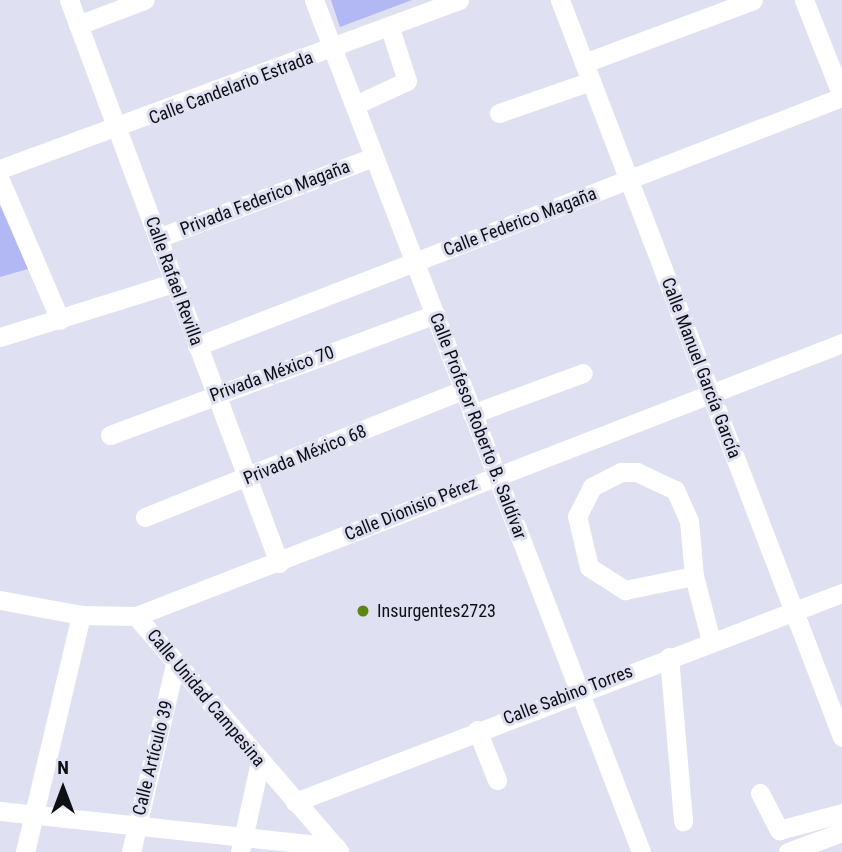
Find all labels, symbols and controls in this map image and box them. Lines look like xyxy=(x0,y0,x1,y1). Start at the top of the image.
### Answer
street label: Calle Candelario Estrada xyxy=(146,47,316,129)
street label: Privada Federico Magaña xyxy=(177,156,353,240)
street label: Calle Federico Magaña xyxy=(440,183,600,261)
street label: Calle Rafael Revilla xyxy=(141,214,207,348)
street label: Calle Manuel García García xyxy=(657,275,745,461)
street label: Calle Profesor Roberto B. Saldívar xyxy=(425,310,531,542)
street label: Privada México 70 xyxy=(207,341,337,407)
street label: Privada México 68 xyxy=(240,420,370,490)
street label: Calle Dionisio Pérez xyxy=(341,473,481,545)
place label: Insurgentes2723 xyxy=(377,600,496,622)
marker: Insurgentes2723 xyxy=(355,603,371,619)
street label: Calle Unidad Campesina xyxy=(142,625,270,771)
street label: Calle Sabino Torres xyxy=(500,660,636,730)
street label: Calle Artículo 39 xyxy=(128,698,178,818)
north arrow xyxy=(28,754,98,824)
text: N xyxy=(57,756,69,779)

